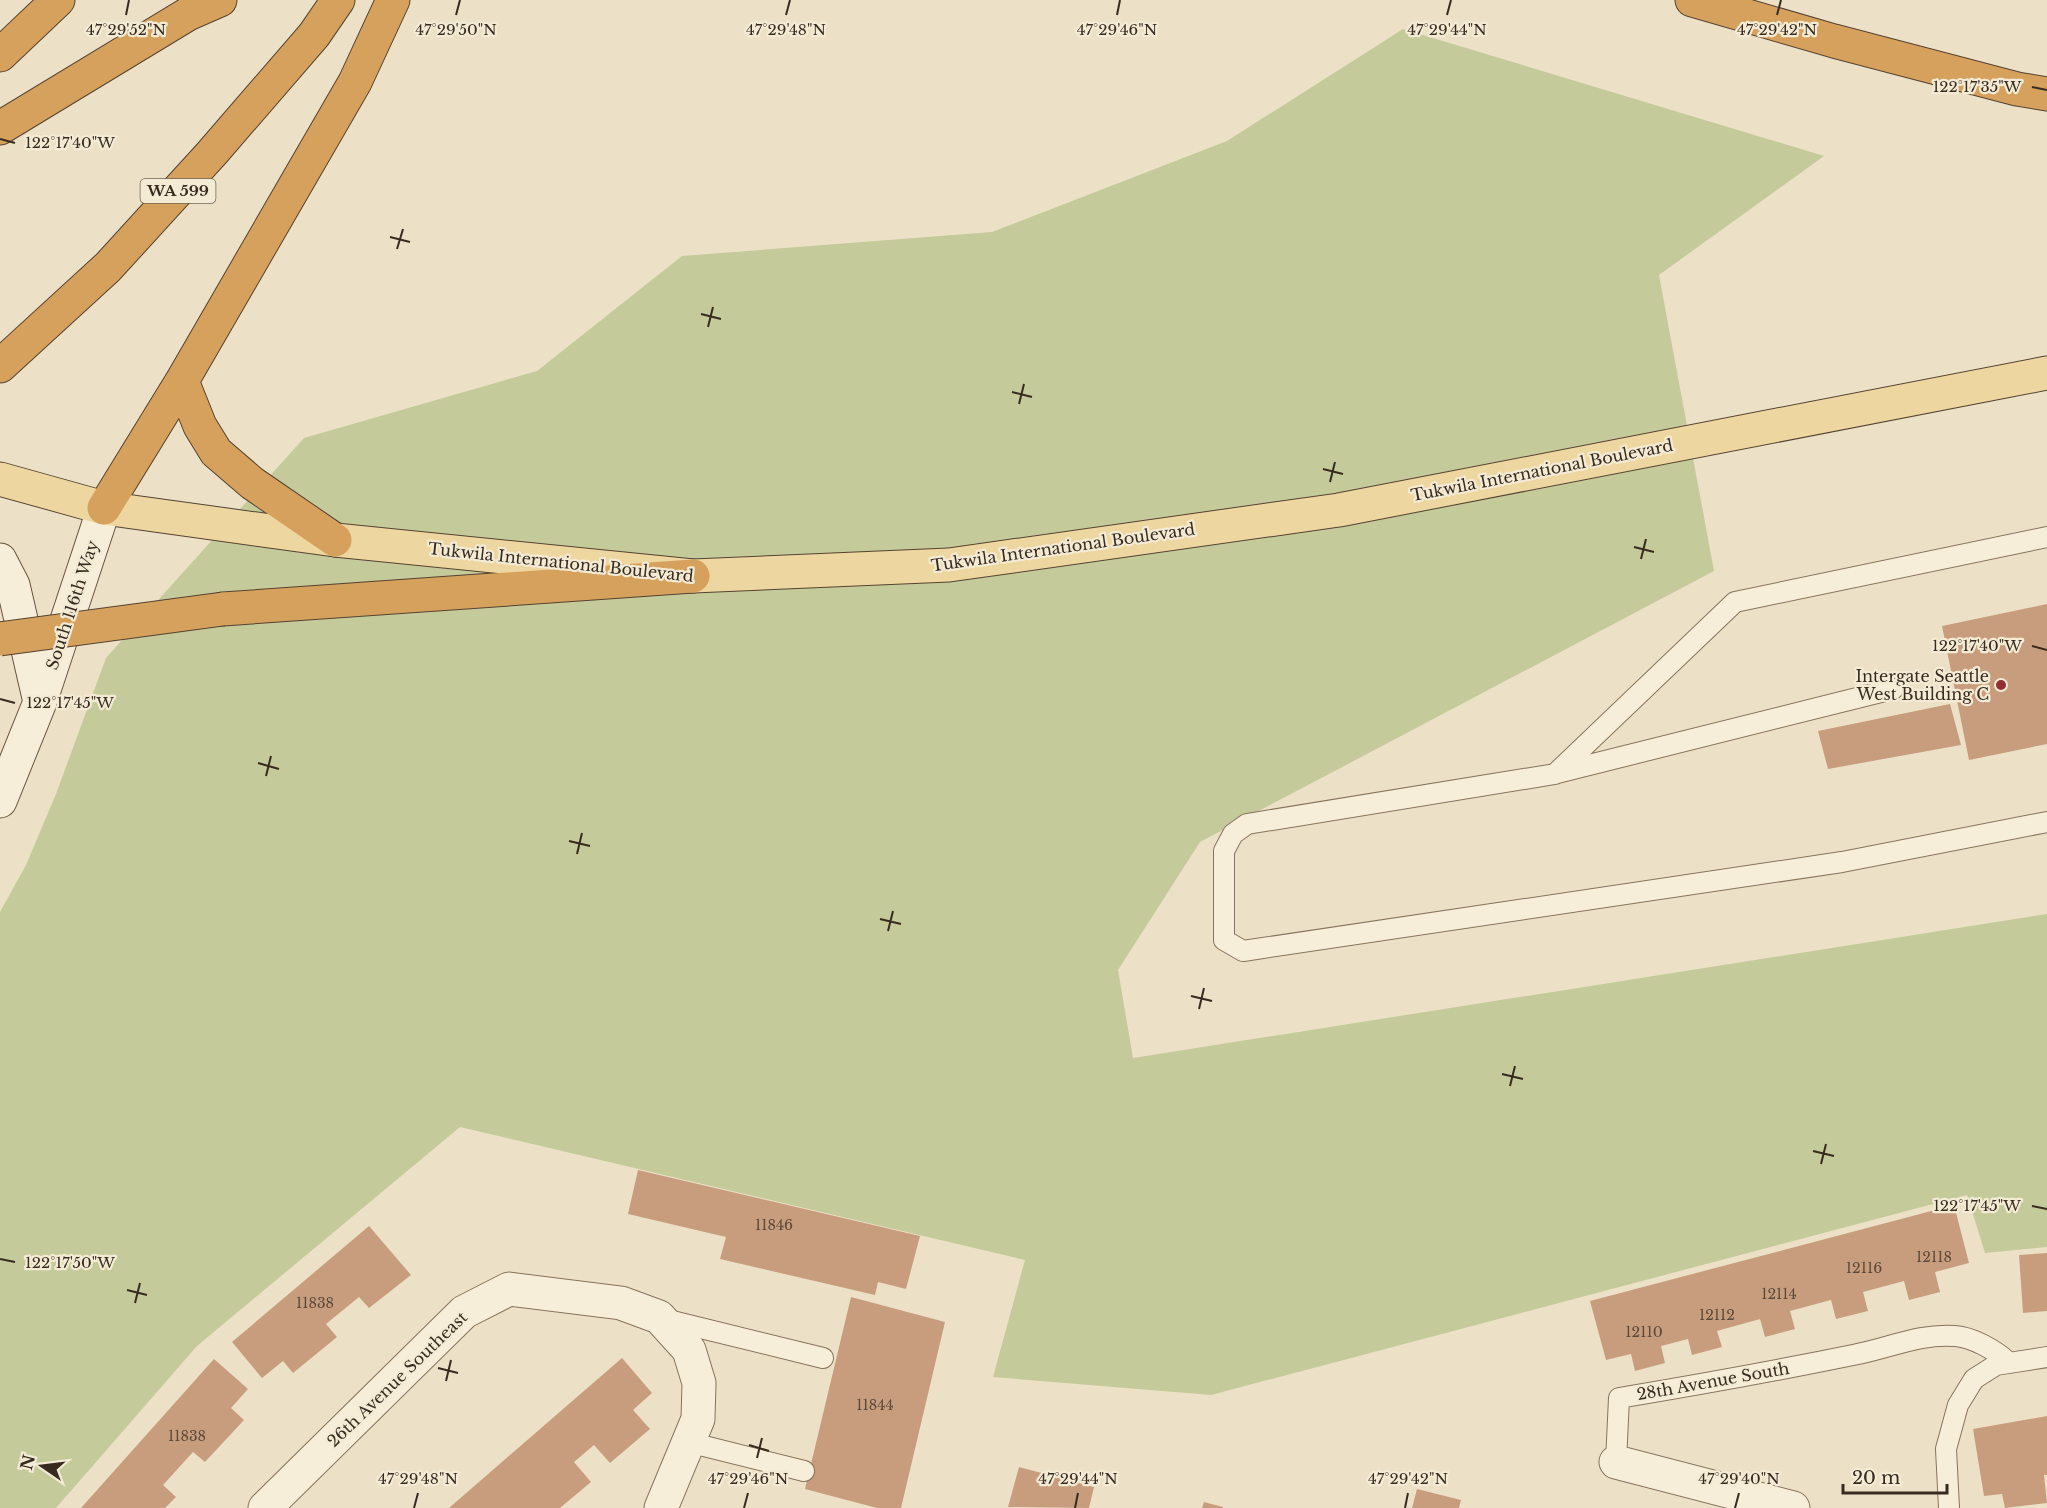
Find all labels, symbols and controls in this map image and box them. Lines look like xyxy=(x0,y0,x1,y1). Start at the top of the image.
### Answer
text: 47°29'52"N xyxy=(86,20,166,39)
text: 47°29'50"N xyxy=(415,20,497,39)
text: 47°29'48"N xyxy=(746,20,826,39)
text: 47°29'46"N xyxy=(1077,20,1157,39)
text: 47°29'44"N xyxy=(1407,20,1487,39)
text: 47°29'42"N xyxy=(1737,20,1817,39)
text: 122°17'35"W xyxy=(1933,77,2022,96)
text: 122°17'40"W xyxy=(25,133,115,152)
road number: WA 599 xyxy=(140,179,216,203)
street label: Tukwila International Boulevard xyxy=(1409,435,1675,505)
street label: Tukwila International Boulevard xyxy=(930,519,1197,575)
street label: South 116th Way xyxy=(42,537,103,672)
street label: Tukwila International Boulevard xyxy=(427,538,695,586)
text: 122°17'40"W xyxy=(1932,636,2022,655)
place label: Intergate Seattle West Building C xyxy=(1855,666,1989,704)
marker: Intergate Seattle West Building C xyxy=(1994,678,2008,692)
text: 122°17'45"W xyxy=(26,693,114,712)
text: 122°17'45"W xyxy=(1933,1196,2021,1215)
house number: 11846 xyxy=(755,1216,793,1234)
house number: 12118 xyxy=(1916,1248,1952,1266)
text: 122°17'50"W xyxy=(25,1253,115,1272)
house number: 12116 xyxy=(1846,1259,1882,1277)
house number: 12114 xyxy=(1761,1285,1797,1303)
house number: 11838 xyxy=(296,1294,334,1312)
house number: 12112 xyxy=(1699,1306,1735,1324)
street label: 26th Avenue Southeast xyxy=(323,1307,471,1451)
house number: 12110 xyxy=(1625,1323,1663,1341)
street label: 28th Avenue South xyxy=(1635,1358,1791,1404)
house number: 11844 xyxy=(856,1396,894,1414)
house number: 11838 xyxy=(168,1427,206,1445)
north arrow xyxy=(12,1436,72,1496)
text: N xyxy=(16,1453,39,1472)
scale bar xyxy=(1843,1457,1946,1495)
text: 20 m xyxy=(1852,1467,1900,1489)
text: 47°29'48"N xyxy=(378,1469,458,1488)
text: 47°29'46"N xyxy=(708,1469,788,1488)
text: 47°29'44"N xyxy=(1038,1469,1118,1488)
text: 47°29'42"N xyxy=(1368,1469,1448,1488)
text: 47°29'40"N xyxy=(1698,1469,1780,1488)

